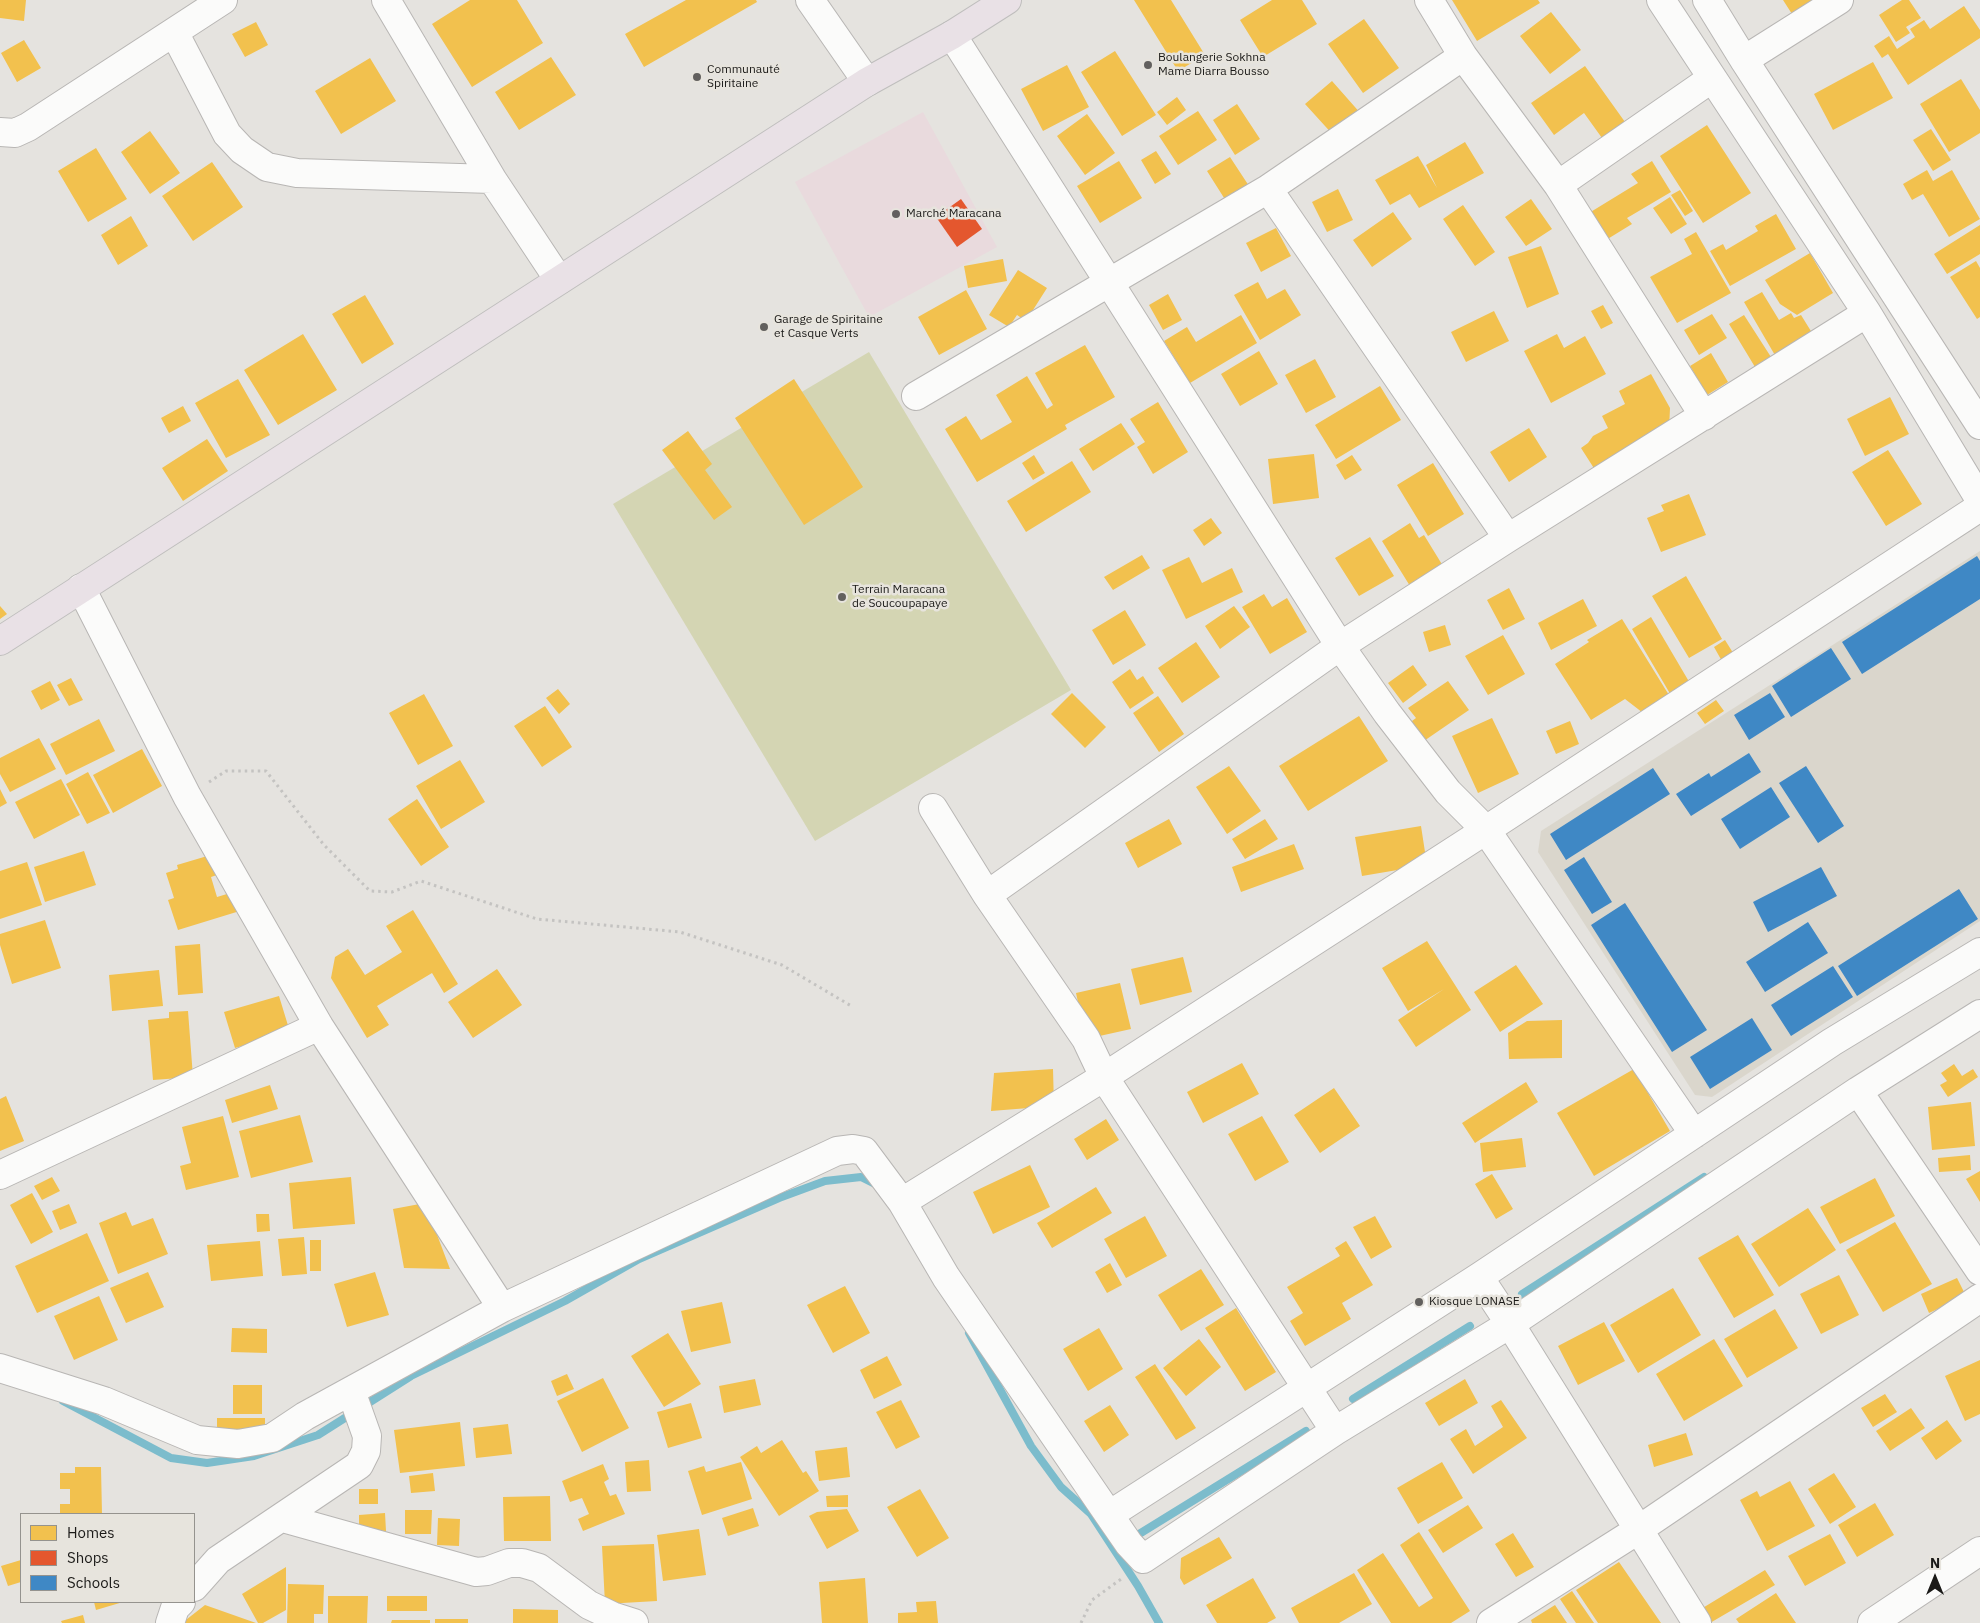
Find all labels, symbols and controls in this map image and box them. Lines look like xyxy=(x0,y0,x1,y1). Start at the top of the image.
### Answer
place label: Boulangerie Sokhna Mame Diarra Bousso xyxy=(1158,51,1269,79)
marker: Boulangerie Sokhna Mame Diarra Bousso xyxy=(1142,59,1154,71)
place label: Communauté Spiritaine xyxy=(707,63,780,91)
marker: Communauté Spiritaine xyxy=(691,71,703,83)
place label: Marché Maracana xyxy=(906,207,1001,221)
marker: Marché Maracana xyxy=(890,208,902,220)
place label: Garage de Spiritaine et Casque Verts xyxy=(774,313,883,341)
marker: Garage de Spiritaine et Casque Verts xyxy=(758,321,770,333)
place label: Terrain Maracana de Soucoupapaye xyxy=(852,583,948,611)
marker: Terrain Maracana de Soucoupapaye xyxy=(836,591,848,603)
place label: Kiosque LONASE xyxy=(1429,1295,1520,1309)
marker: Kiosque LONASE xyxy=(1413,1296,1425,1308)
legend xyxy=(20,1513,195,1603)
text: Homes xyxy=(67,1523,115,1542)
text: Shops xyxy=(67,1548,109,1567)
north arrow xyxy=(1910,1553,1960,1603)
text: N xyxy=(1930,1554,1940,1572)
text: Schools xyxy=(67,1573,120,1592)

